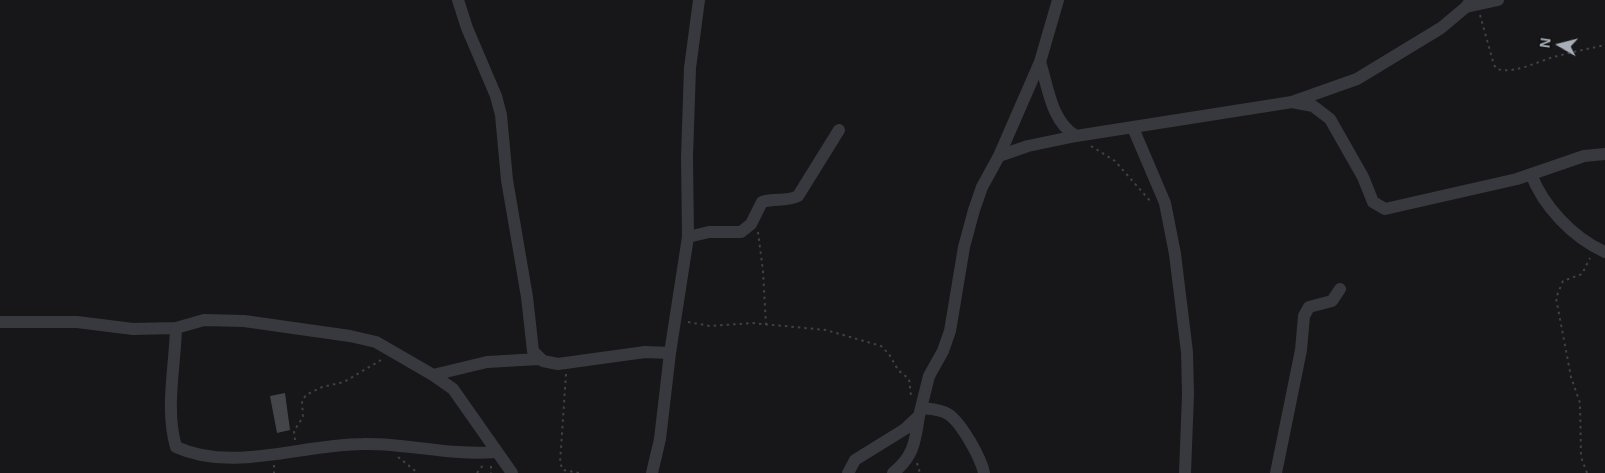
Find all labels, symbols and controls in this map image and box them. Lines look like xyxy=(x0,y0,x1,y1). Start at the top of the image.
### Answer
north arrow xyxy=(1535,20,1585,70)
text: N xyxy=(1537,37,1554,49)

